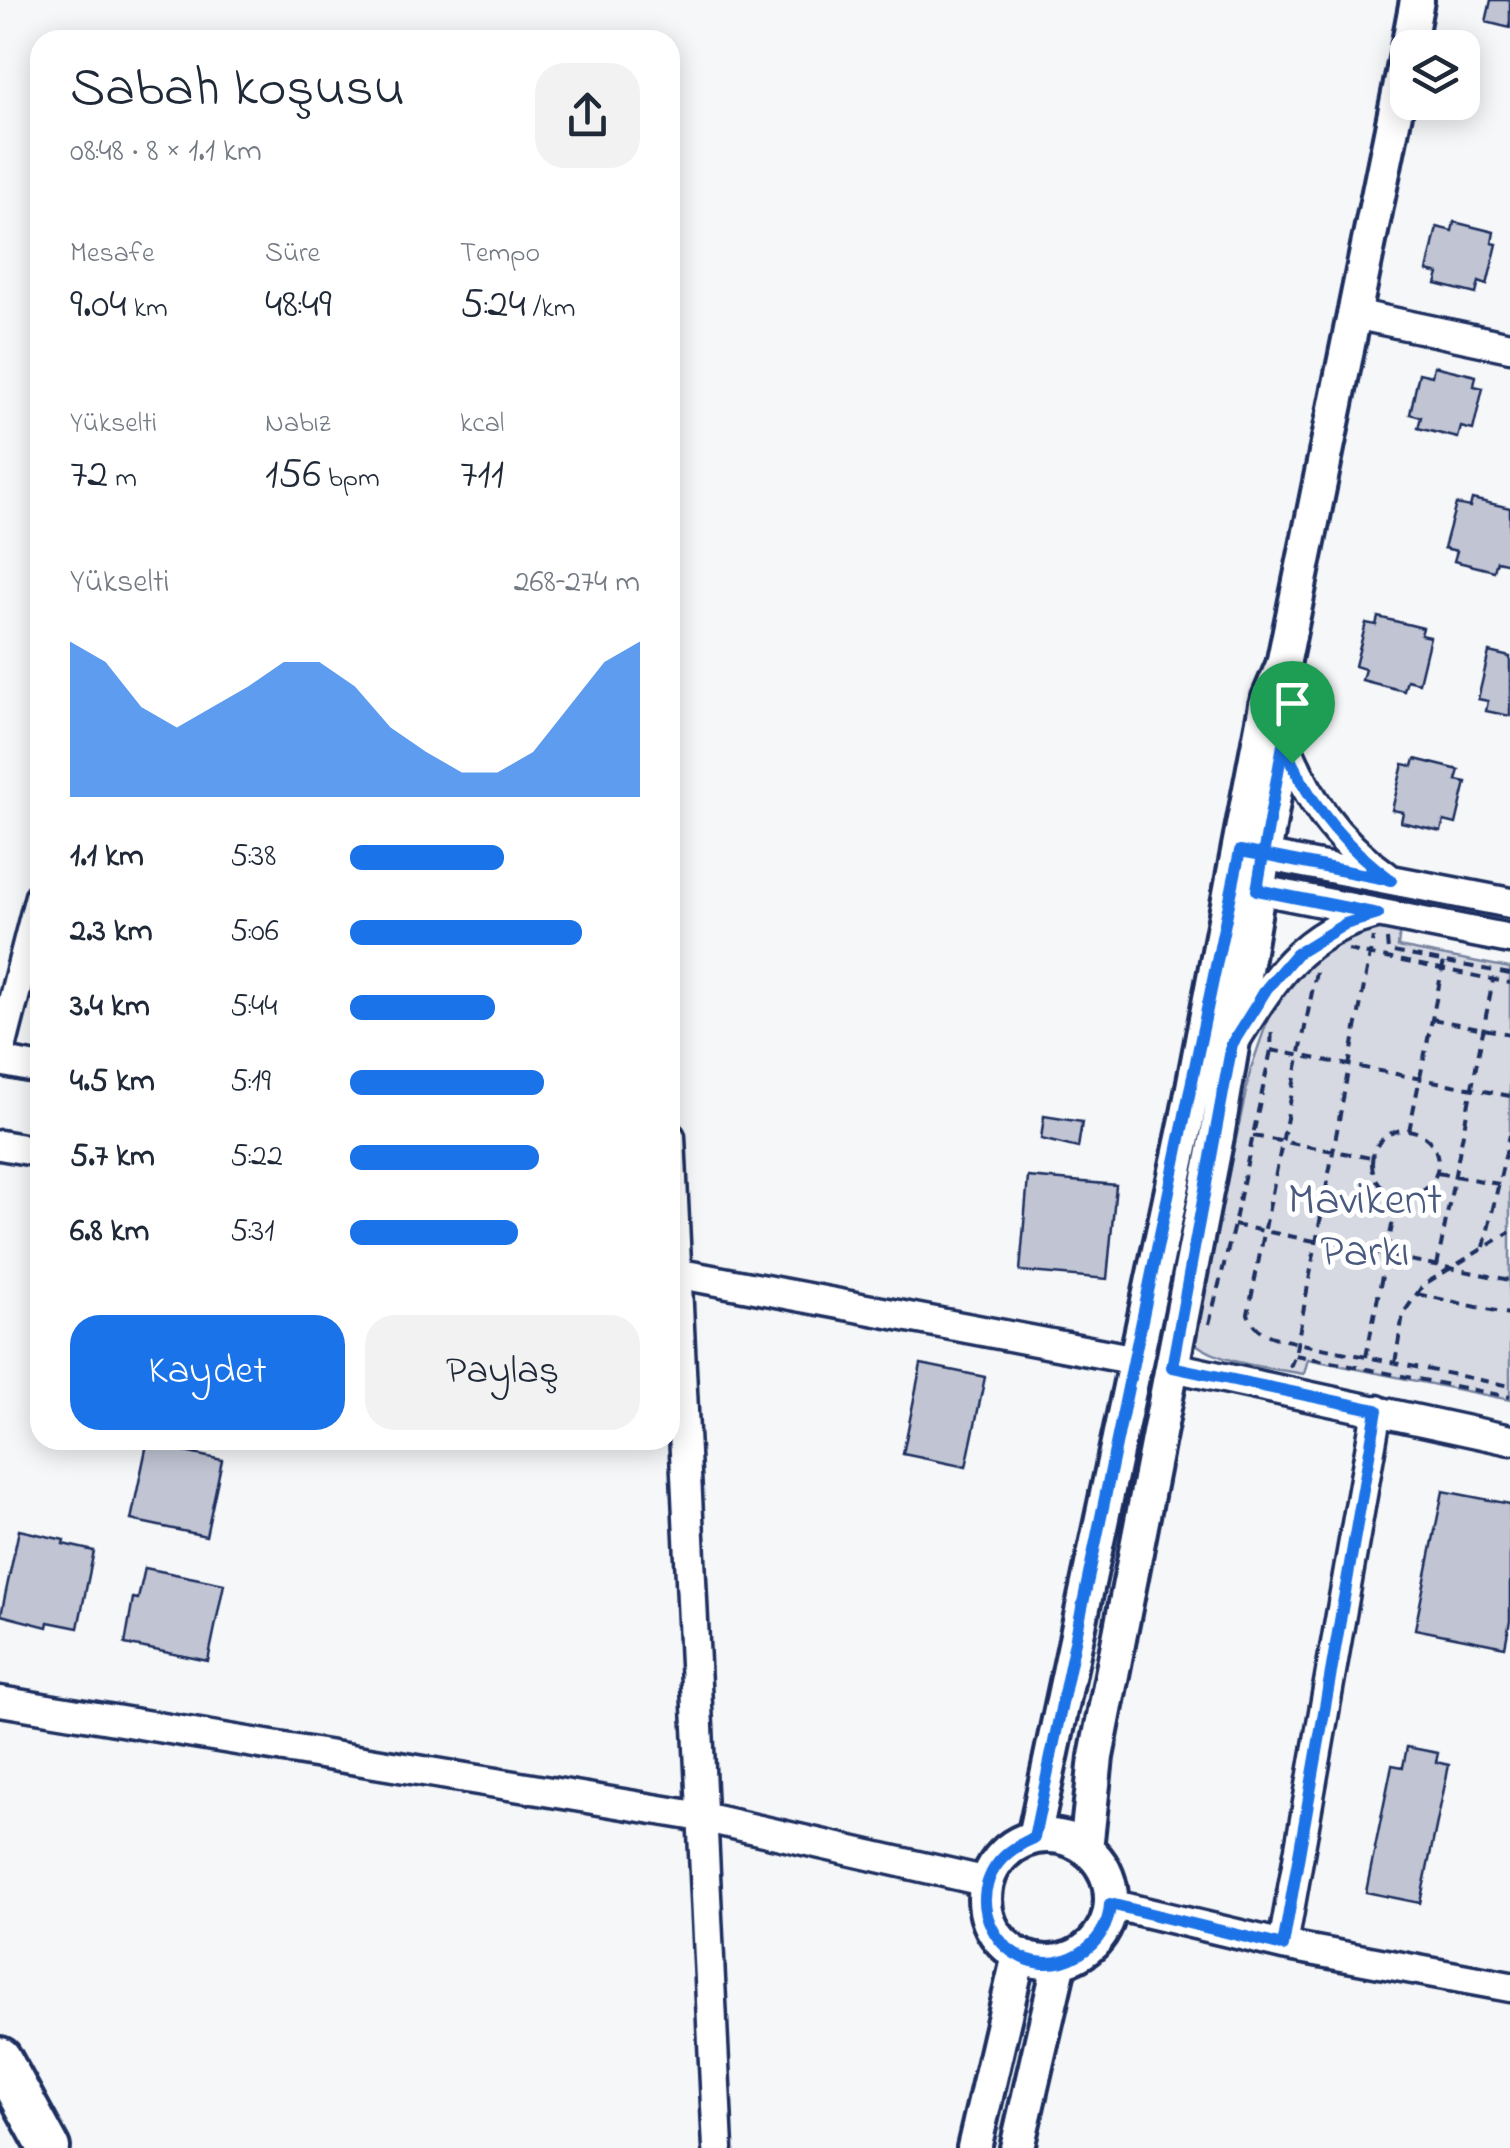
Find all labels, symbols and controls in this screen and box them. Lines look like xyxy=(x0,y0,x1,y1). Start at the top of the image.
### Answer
map controls xyxy=(1390,30,1480,120)
button: layers xyxy=(1390,30,1480,120)
text: Sabah koşusu xyxy=(70,51,405,131)
button: share xyxy=(535,63,640,168)
text: 08:48 · 8 × 1.1 km xyxy=(70,129,262,176)
text: Mesafe xyxy=(70,234,154,275)
text: Süre xyxy=(265,234,320,275)
text: Tempo xyxy=(460,234,540,275)
text: 9.04 xyxy=(70,275,127,336)
text: 48:49 xyxy=(265,275,332,336)
text: 5:24 xyxy=(460,275,526,336)
text: km xyxy=(127,289,168,330)
text: /km xyxy=(526,289,575,330)
text: Yükselti xyxy=(70,404,157,445)
text: Nabız xyxy=(265,404,331,445)
text: kcal xyxy=(460,404,505,445)
text: 72 xyxy=(70,445,108,506)
text: 156 xyxy=(265,445,321,506)
text: 711 xyxy=(460,445,504,506)
text: m xyxy=(108,459,137,500)
text: bpm xyxy=(321,459,380,500)
text: Yükselti xyxy=(70,560,169,607)
text: 268–274 m xyxy=(514,560,640,607)
pin xyxy=(1250,661,1335,764)
icon: arrive xyxy=(1265,676,1320,731)
text: 1.1 km xyxy=(70,834,144,881)
text: 5:38 xyxy=(230,834,276,881)
text: 2.3 km xyxy=(70,909,153,956)
text: 5:06 xyxy=(230,909,279,956)
text: 3.4 km xyxy=(70,984,150,1031)
text: 5:44 xyxy=(230,984,277,1031)
text: 4.5 km xyxy=(70,1059,155,1106)
text: 5:19 xyxy=(230,1059,271,1106)
text: 5.7 km xyxy=(70,1134,155,1181)
text: 5:22 xyxy=(230,1134,283,1181)
park label: Mavikent Parkı xyxy=(1288,1169,1442,1287)
text: 6.8 km xyxy=(70,1209,149,1256)
text: 5:31 xyxy=(230,1209,274,1256)
button: Kaydet xyxy=(70,1315,345,1430)
button: Paylaş xyxy=(365,1315,640,1430)

